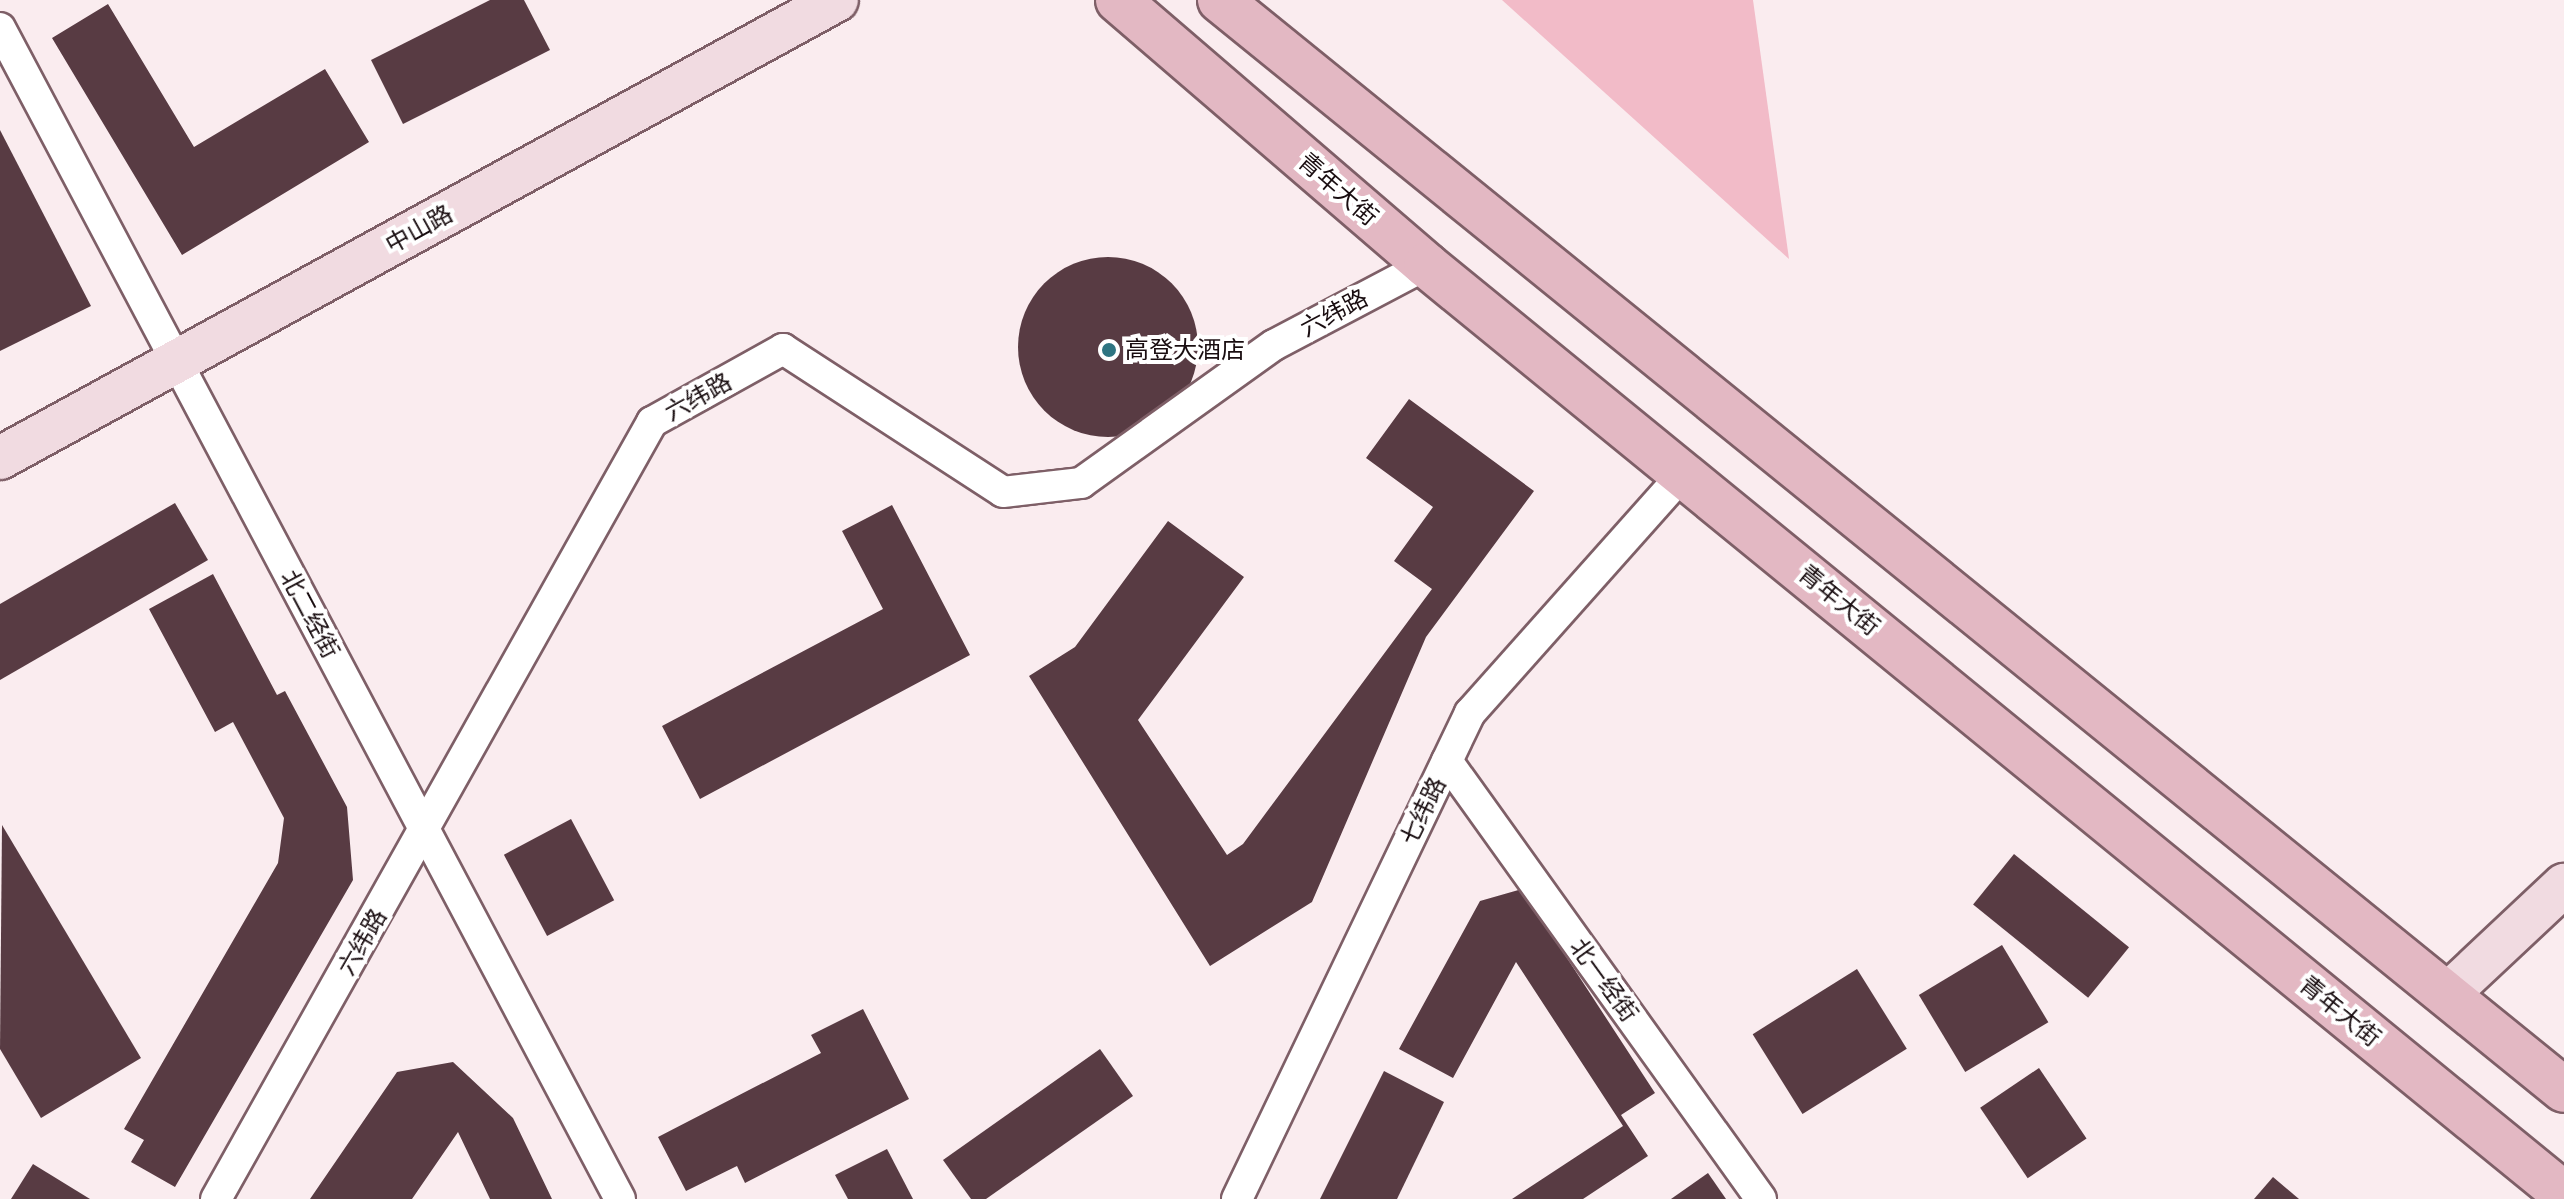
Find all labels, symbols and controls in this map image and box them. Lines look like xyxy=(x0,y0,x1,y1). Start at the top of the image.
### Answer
street label: 青年大街 xyxy=(1292,147,1384,231)
street label: 中山路 xyxy=(381,199,457,259)
street label: 六纬路 xyxy=(1295,283,1373,343)
place label: 高登大酒店 xyxy=(1125,336,1245,364)
marker: 高登大酒店 xyxy=(1100,341,1118,359)
street label: 六纬路 xyxy=(660,367,736,427)
street label: 青年大街 xyxy=(1793,559,1885,641)
street label: 北二经街 xyxy=(275,565,345,663)
street label: 七纬路 xyxy=(1394,772,1452,850)
street label: 六纬路 xyxy=(332,904,392,980)
street label: 北一经街 xyxy=(1564,933,1644,1027)
street label: 青年大街 xyxy=(2294,970,2386,1052)

